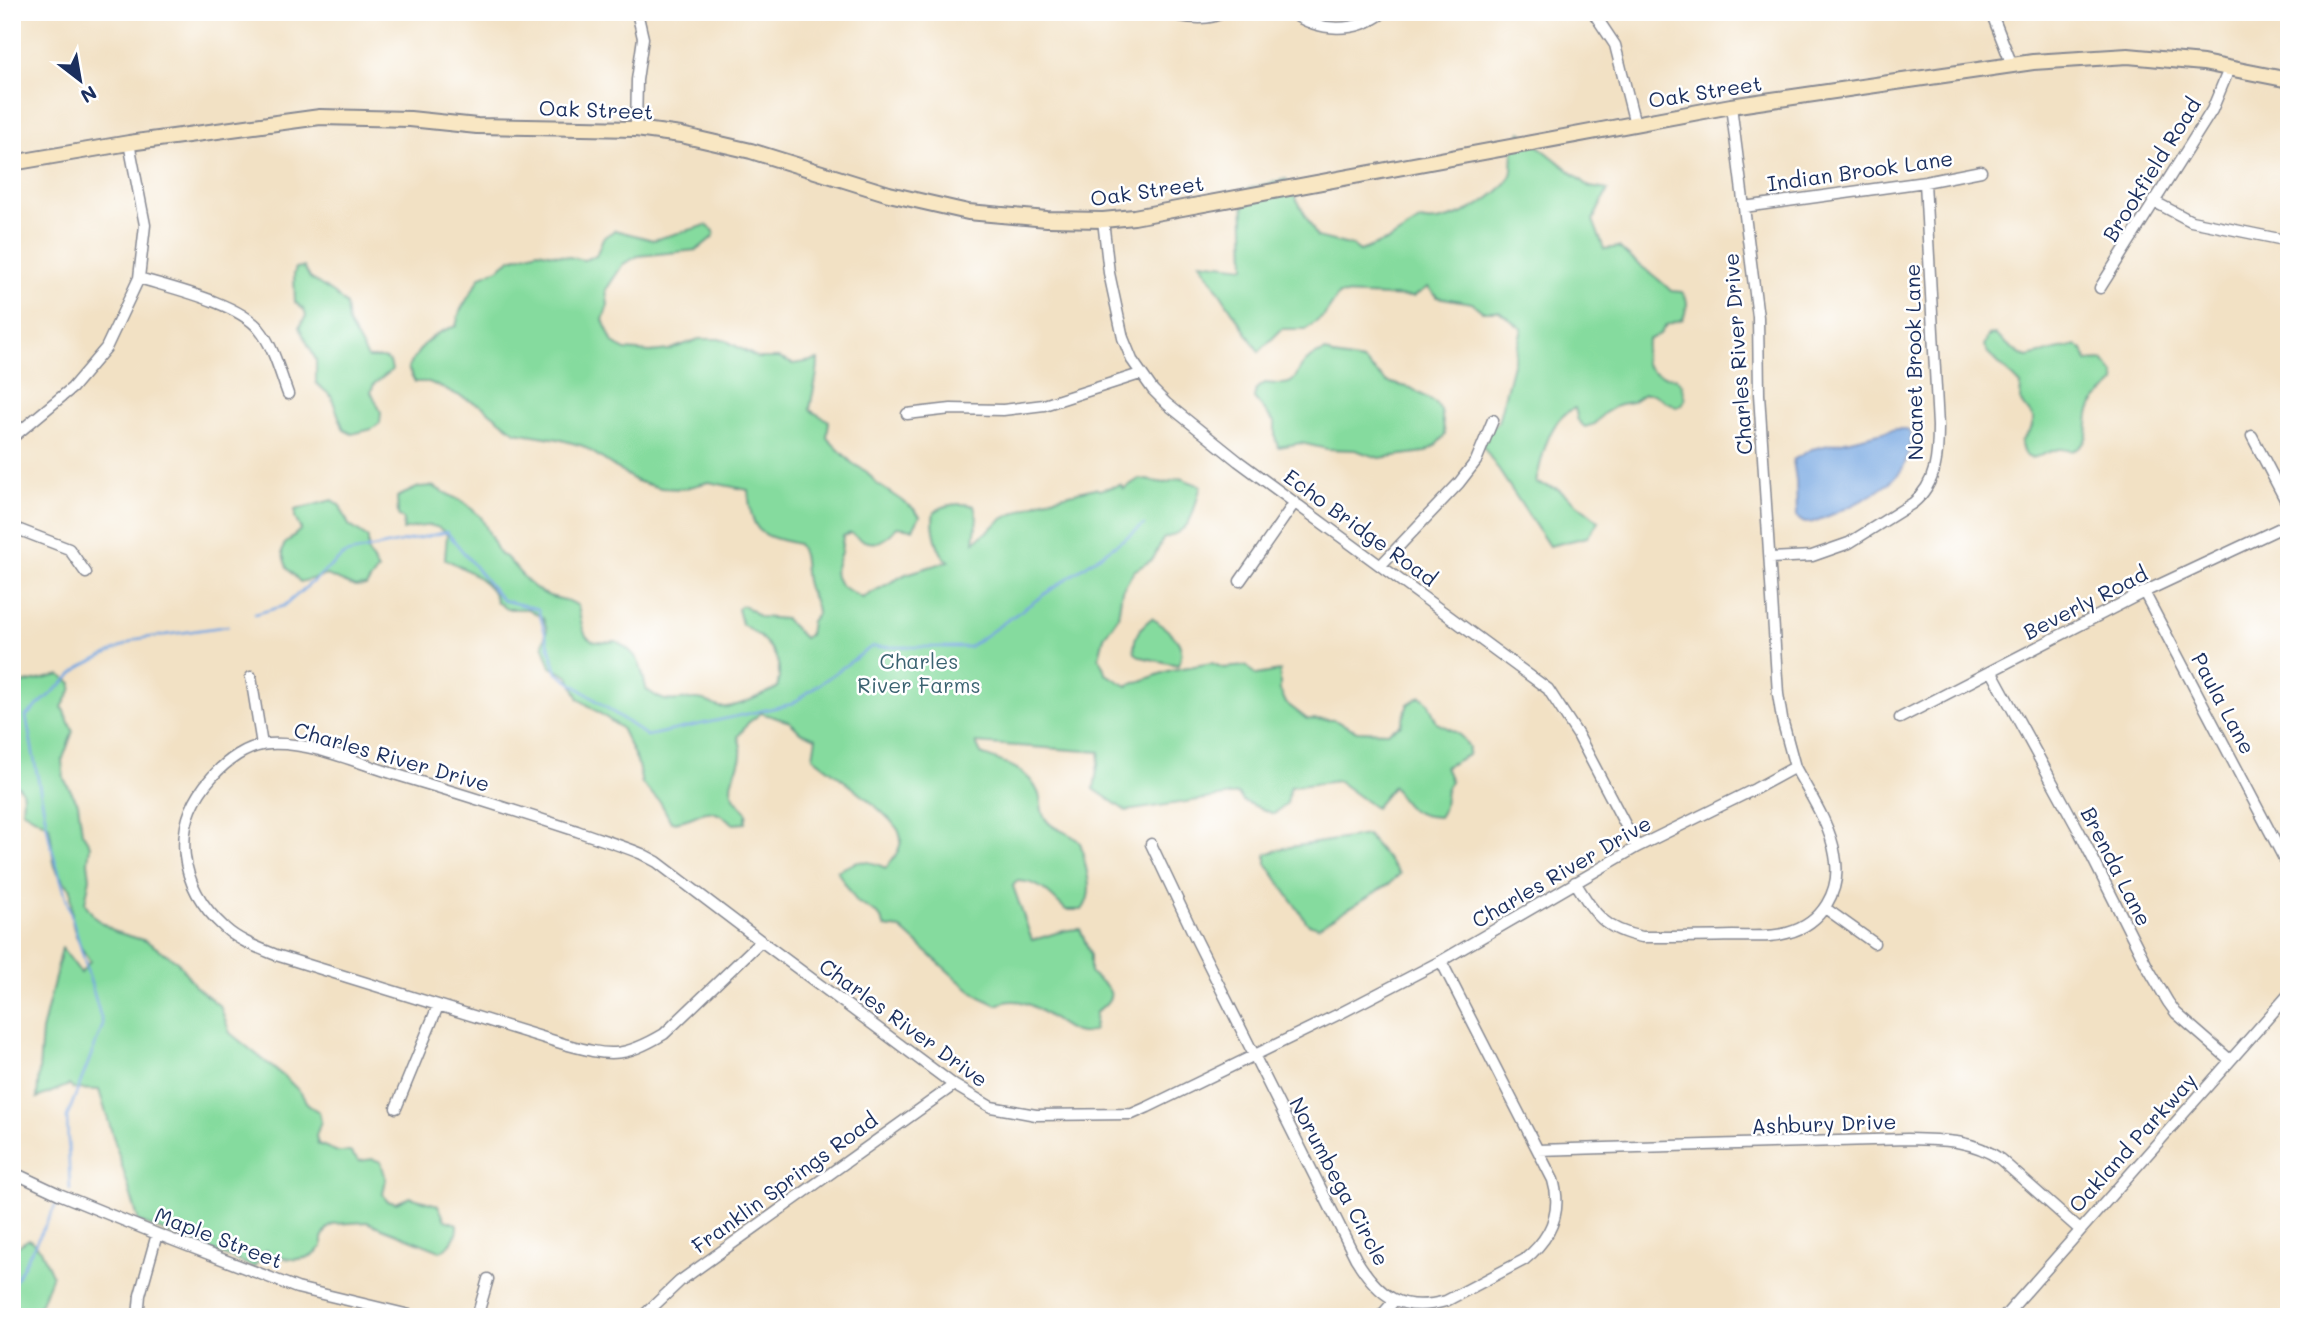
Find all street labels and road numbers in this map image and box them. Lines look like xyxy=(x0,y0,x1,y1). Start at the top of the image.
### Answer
street label: Oak Street xyxy=(1646,69,1764,113)
street label: Brookfield Road xyxy=(2096,92,2206,246)
street label: Oak Street xyxy=(538,94,654,124)
street label: Indian Brook Lane xyxy=(1765,144,1955,196)
street label: Oak Street xyxy=(1088,169,1206,211)
street label: Charles River Drive xyxy=(1716,252,1758,456)
street label: Noanet Brook Lane xyxy=(1898,263,1928,461)
street label: Echo Bridge Road xyxy=(1279,462,1443,592)
street label: Beverly Road xyxy=(2018,559,2152,645)
street label: Paula Lane xyxy=(2186,648,2262,758)
street label: Charles River Drive xyxy=(291,715,493,797)
street label: Brenda Lane xyxy=(2075,802,2159,930)
street label: Charles River Drive xyxy=(1467,809,1655,933)
street label: Charles River Drive xyxy=(814,952,994,1092)
street label: Oakland Parkway xyxy=(2062,1067,2202,1217)
street label: Norumbega Circle xyxy=(1284,1092,1396,1270)
street label: Franklin Springs Road xyxy=(686,1106,882,1258)
street label: Ashbury Drive xyxy=(1751,1107,1897,1139)
street label: Maple Street xyxy=(151,1200,287,1274)

